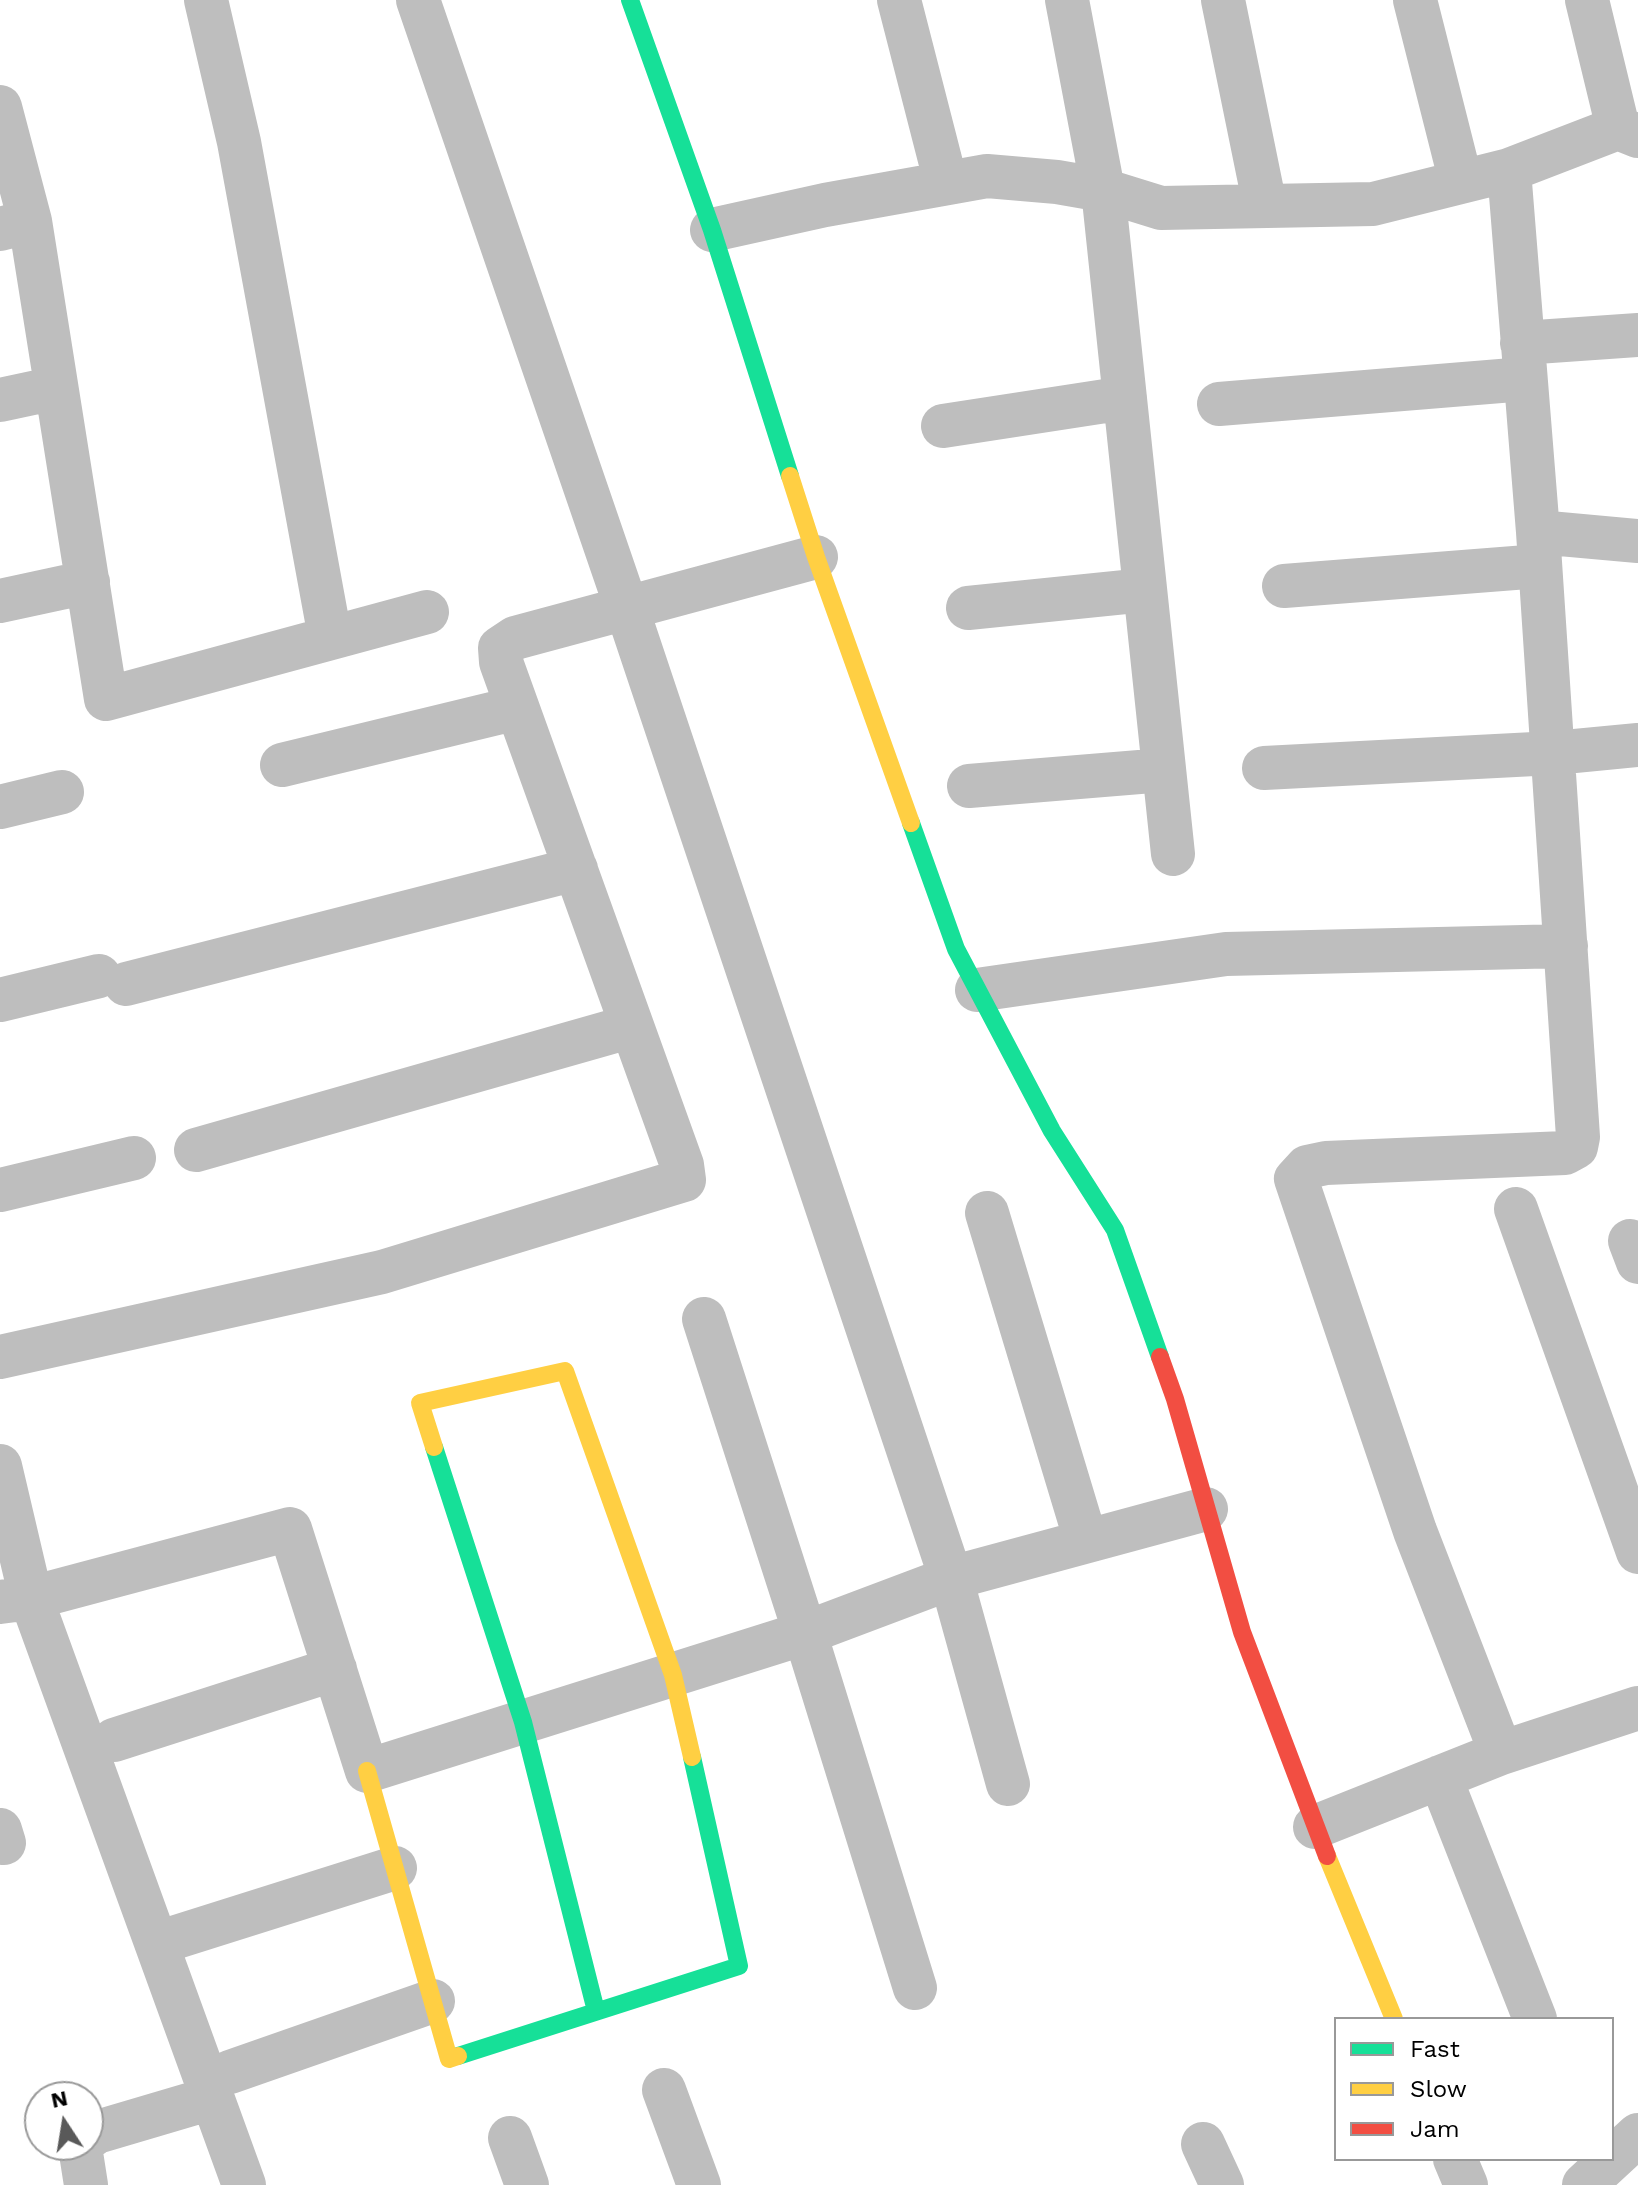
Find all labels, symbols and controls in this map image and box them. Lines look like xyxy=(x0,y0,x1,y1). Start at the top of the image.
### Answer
legend xyxy=(1334,2017,1614,2161)
text: Fast xyxy=(1410,2035,1460,2063)
text: Slow xyxy=(1410,2075,1467,2103)
north arrow xyxy=(24,2081,104,2161)
text: N xyxy=(49,2085,70,2113)
text: Jam xyxy=(1410,2115,1460,2143)

